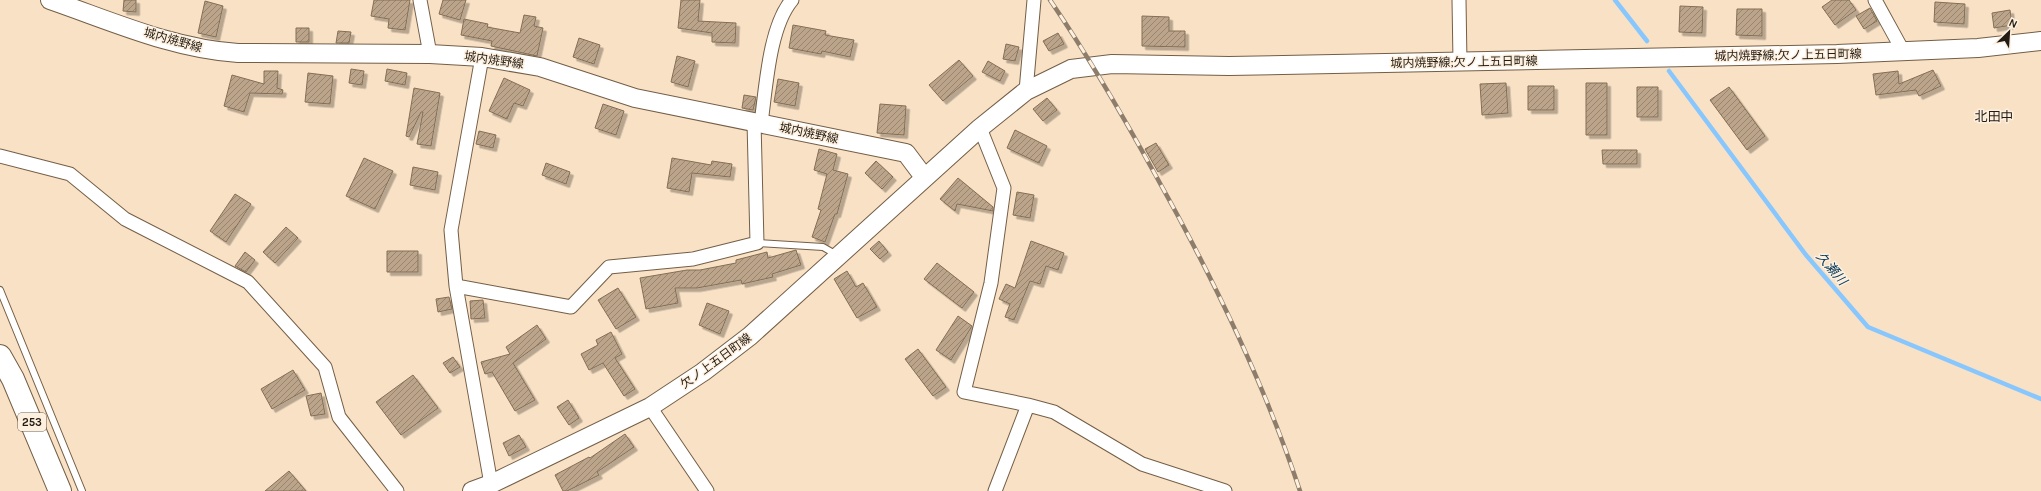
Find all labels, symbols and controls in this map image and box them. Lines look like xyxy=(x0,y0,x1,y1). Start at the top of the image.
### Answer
north arrow xyxy=(1989,12,2029,52)
text: N xyxy=(2007,16,2019,31)
street label: 城内焼野線 xyxy=(142,25,204,55)
street label: 城内焼野線;欠ノ上五日町線 xyxy=(1714,47,1862,63)
street label: 城内焼野線 xyxy=(463,49,525,71)
street label: 城内焼野線;欠ノ上五日町線 xyxy=(1390,54,1538,70)
district label: 北田中 xyxy=(1974,109,2014,124)
street label: 城内焼野線 xyxy=(778,120,840,146)
water label: 久瀬川 xyxy=(1813,249,1851,289)
street label: 欠ノ上五日町線 xyxy=(678,331,754,391)
road number: 253 xyxy=(18,413,46,431)

